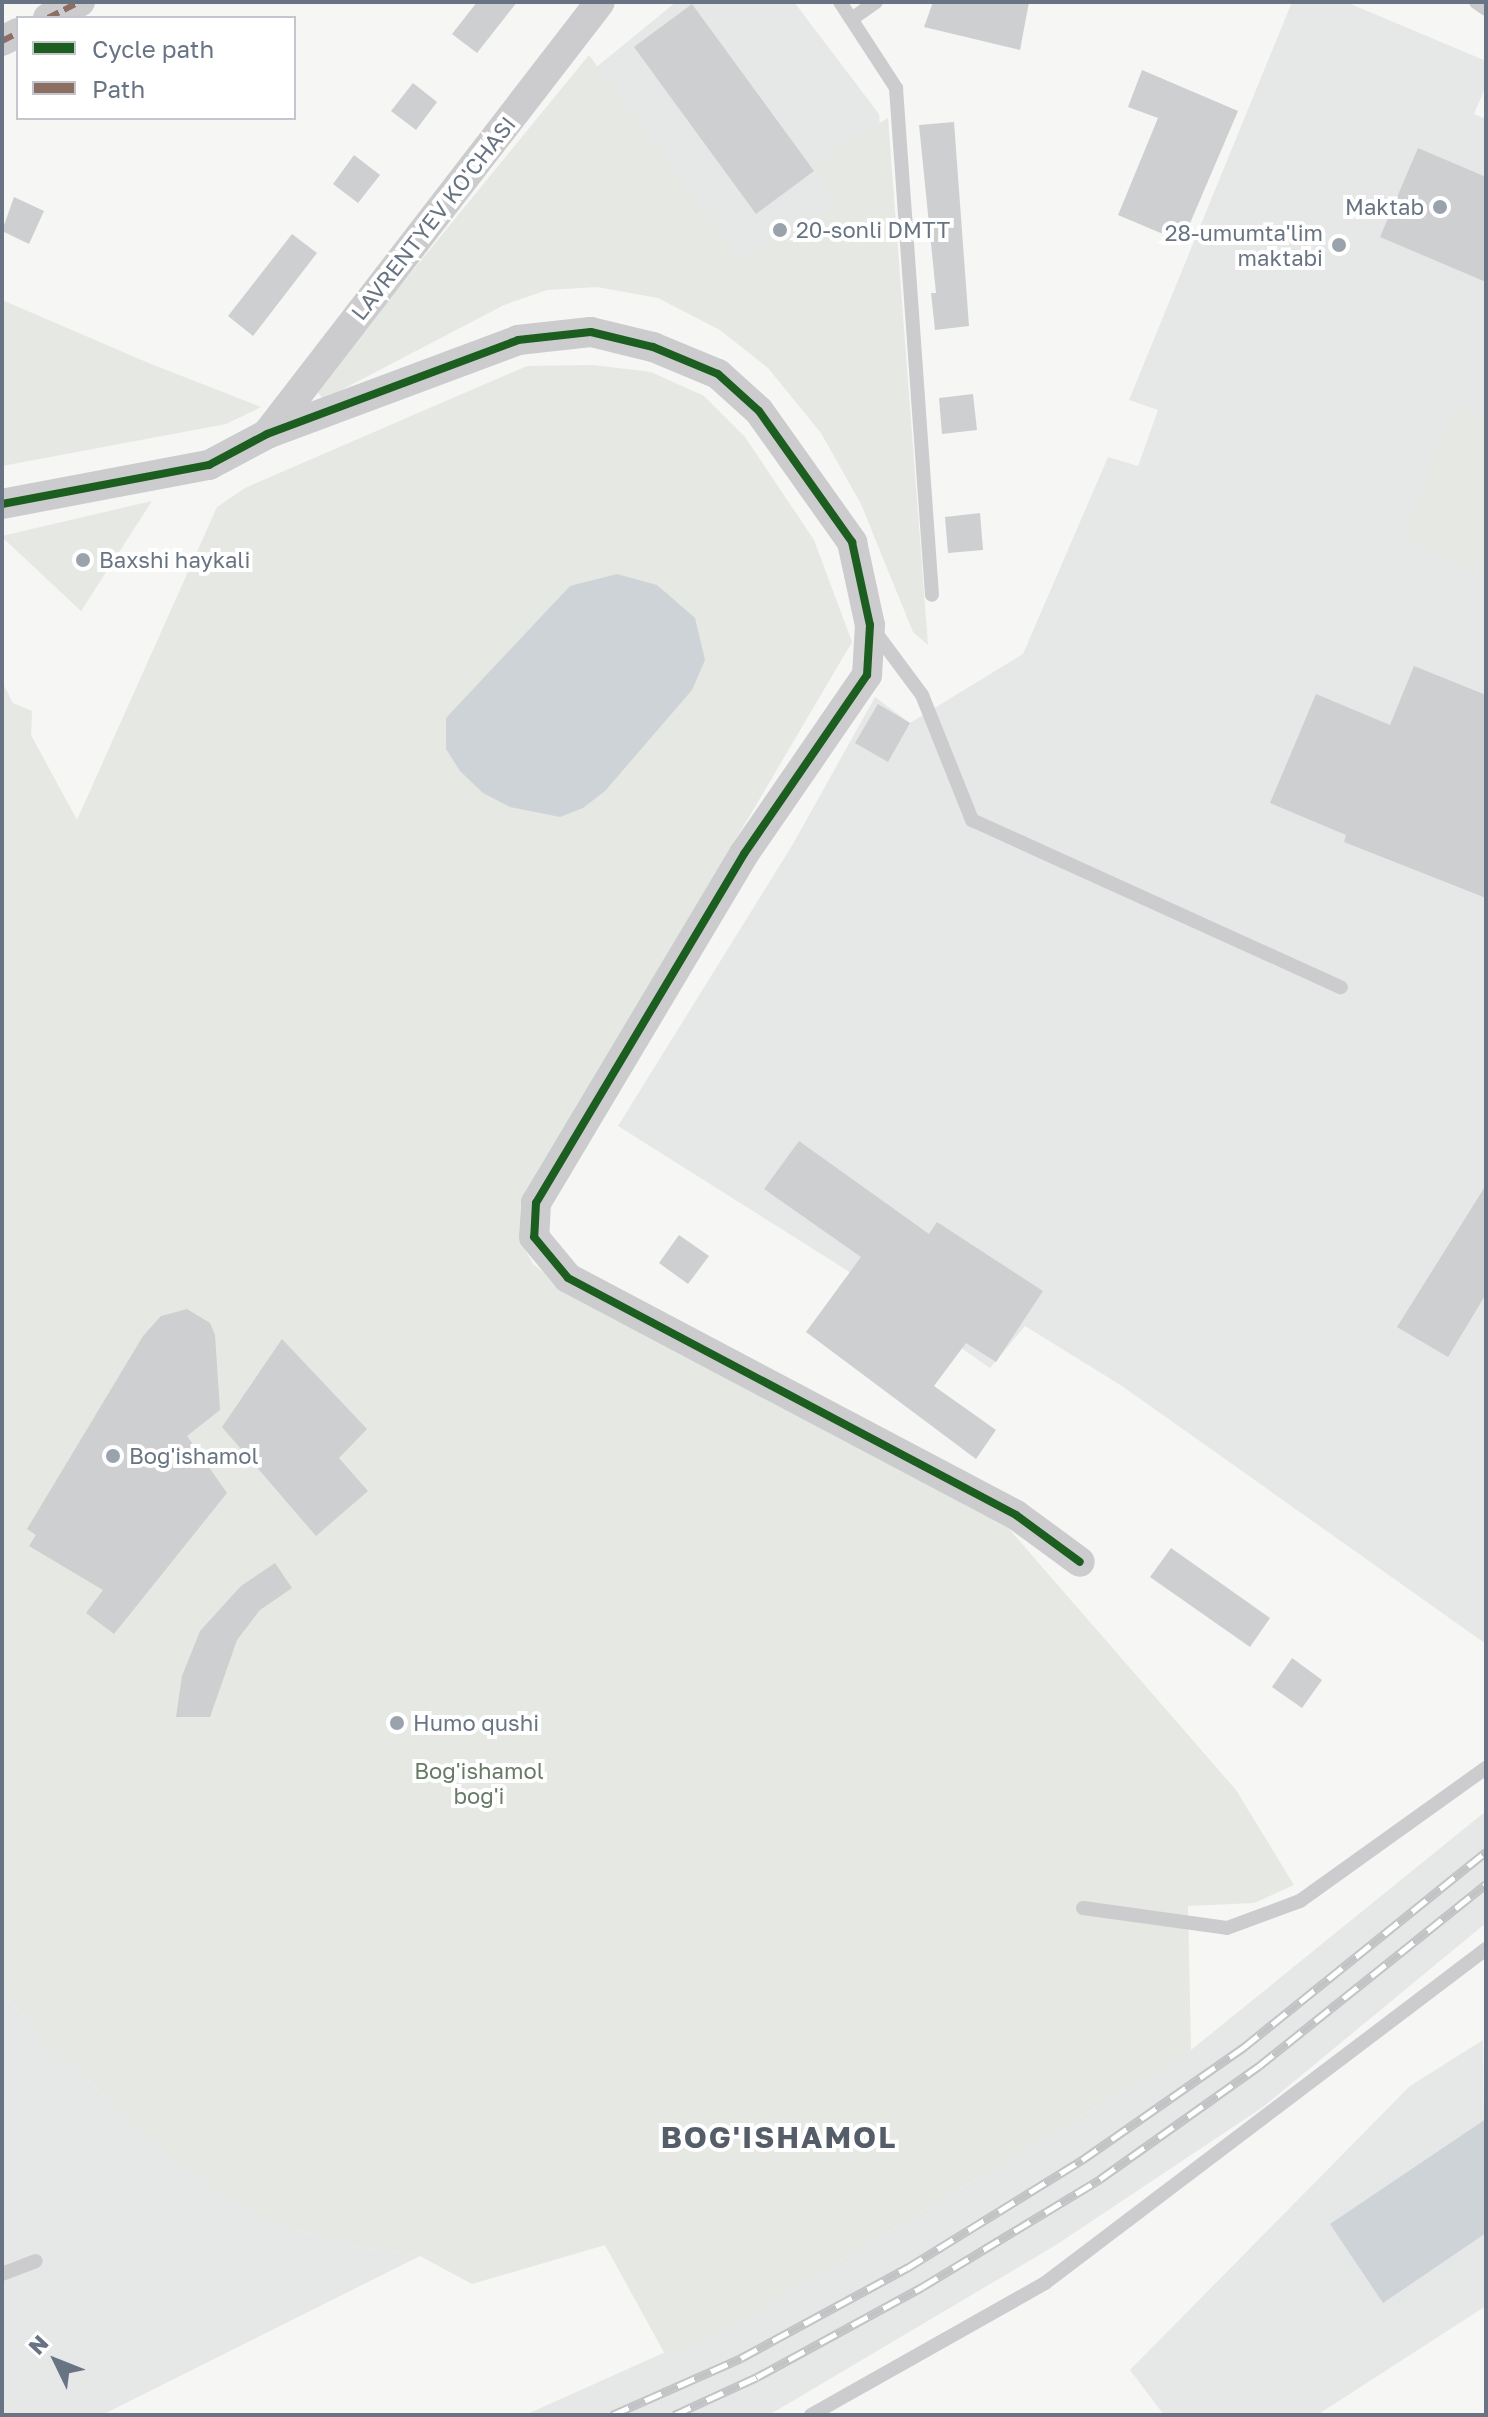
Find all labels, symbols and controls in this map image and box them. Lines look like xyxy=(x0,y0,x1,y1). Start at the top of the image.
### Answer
legend xyxy=(16,16,296,120)
text: Cycle path xyxy=(92,34,214,63)
text: Path xyxy=(92,74,145,103)
street label: LAVRENTYEV KO'CHASI xyxy=(345,111,521,325)
place label: Maktab xyxy=(1345,194,1424,220)
marker: Maktab xyxy=(1431,198,1449,216)
place label: 20-sonli DMTT xyxy=(796,217,950,243)
place label: 28-umumta'lim maktabi xyxy=(1165,219,1323,270)
marker: 20-sonli DMTT xyxy=(771,221,789,239)
marker: 28-umumta'lim maktabi xyxy=(1330,236,1348,254)
place label: Baxshi haykali xyxy=(99,547,250,573)
marker: Baxshi haykali xyxy=(74,551,92,569)
place label: Bog'ishamol xyxy=(129,1443,259,1469)
marker: Bog'ishamol xyxy=(104,1447,122,1465)
place label: Humo qushi xyxy=(413,1710,539,1736)
marker: Humo qushi xyxy=(388,1714,406,1732)
park label: Bog'ishamol bog'i xyxy=(414,1757,544,1808)
district label: BOG'ISHAMOL xyxy=(661,2119,897,2155)
north arrow xyxy=(16,2321,96,2401)
text: N xyxy=(22,2329,54,2360)

